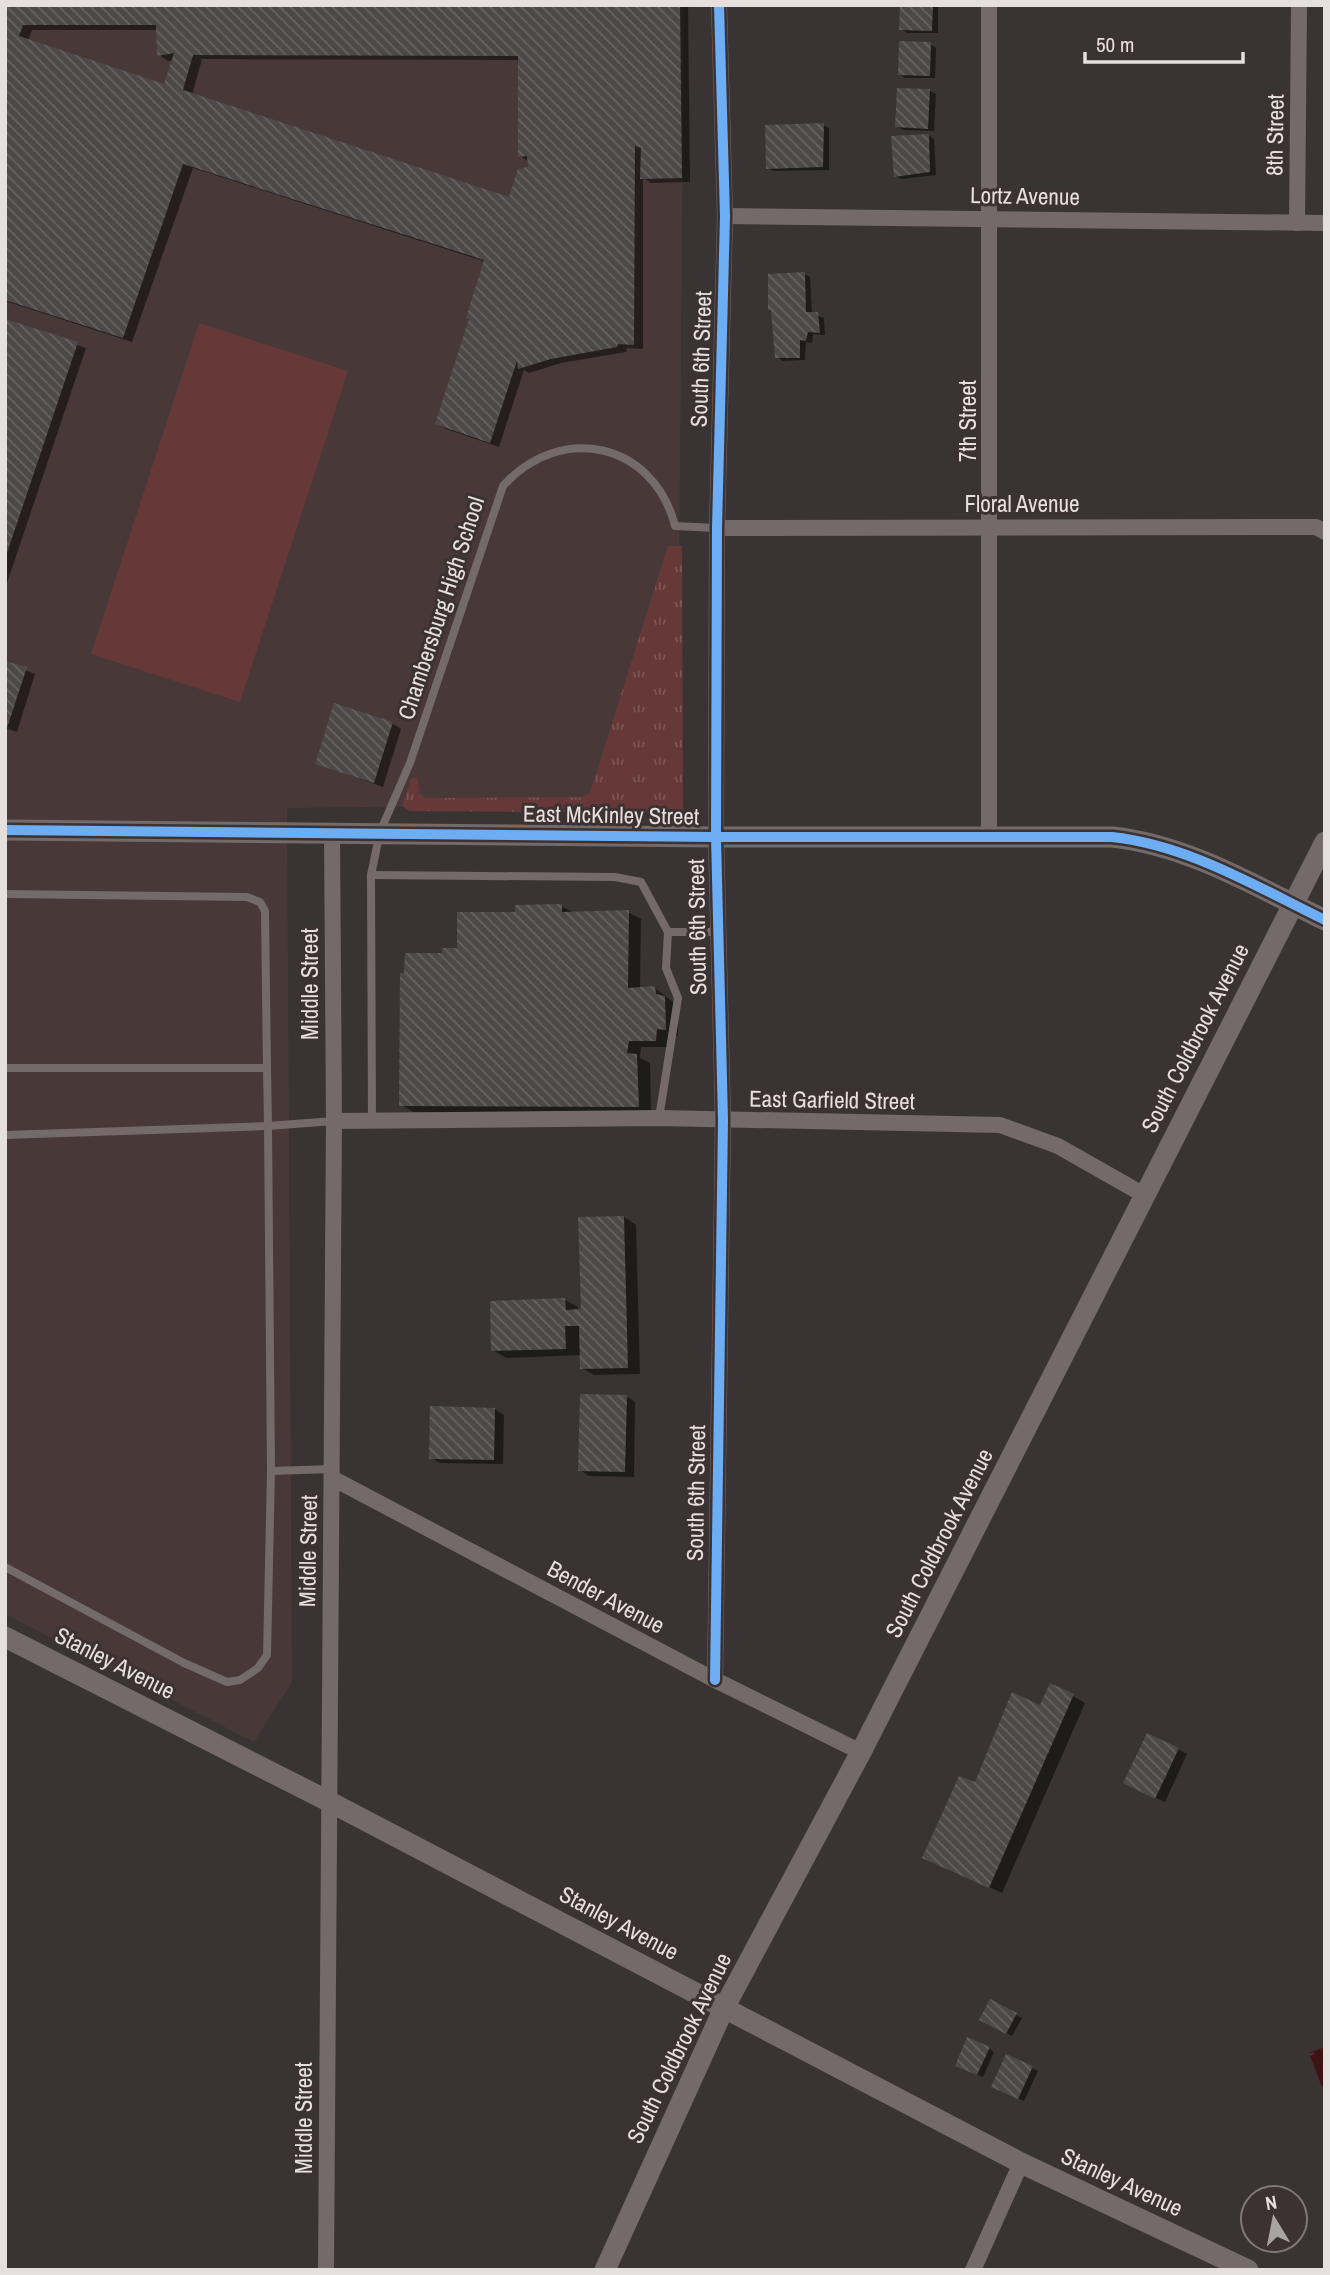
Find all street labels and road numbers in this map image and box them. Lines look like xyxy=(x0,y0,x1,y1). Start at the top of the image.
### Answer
street label: 8th Street xyxy=(1258,94,1291,176)
street label: Lortz Avenue xyxy=(970,179,1080,212)
street label: South 6th Street xyxy=(683,290,718,428)
street label: 7th Street xyxy=(952,380,983,462)
street label: Floral Avenue xyxy=(964,488,1080,519)
street label: Chambersburg High School xyxy=(390,492,491,723)
street label: East McKinley Street xyxy=(523,797,699,832)
street label: South 6th Street xyxy=(680,859,713,995)
street label: Middle Street xyxy=(294,928,325,1040)
street label: South Coldbrook Avenue xyxy=(1133,938,1256,1138)
street label: East Garfield Street xyxy=(749,1083,915,1116)
street label: South 6th Street xyxy=(679,1425,712,1561)
street label: South Coldbrook Avenue xyxy=(877,1443,1000,1643)
street label: Middle Street xyxy=(291,1495,324,1607)
street label: Bender Avenue xyxy=(542,1553,670,1640)
street label: Stanley Avenue xyxy=(50,1619,181,1706)
street label: Stanley Avenue xyxy=(554,1878,684,1967)
street label: South Coldbrook Avenue xyxy=(619,1947,738,2148)
street label: Middle Street xyxy=(288,2062,319,2174)
street label: Stanley Avenue xyxy=(1056,2140,1188,2223)

